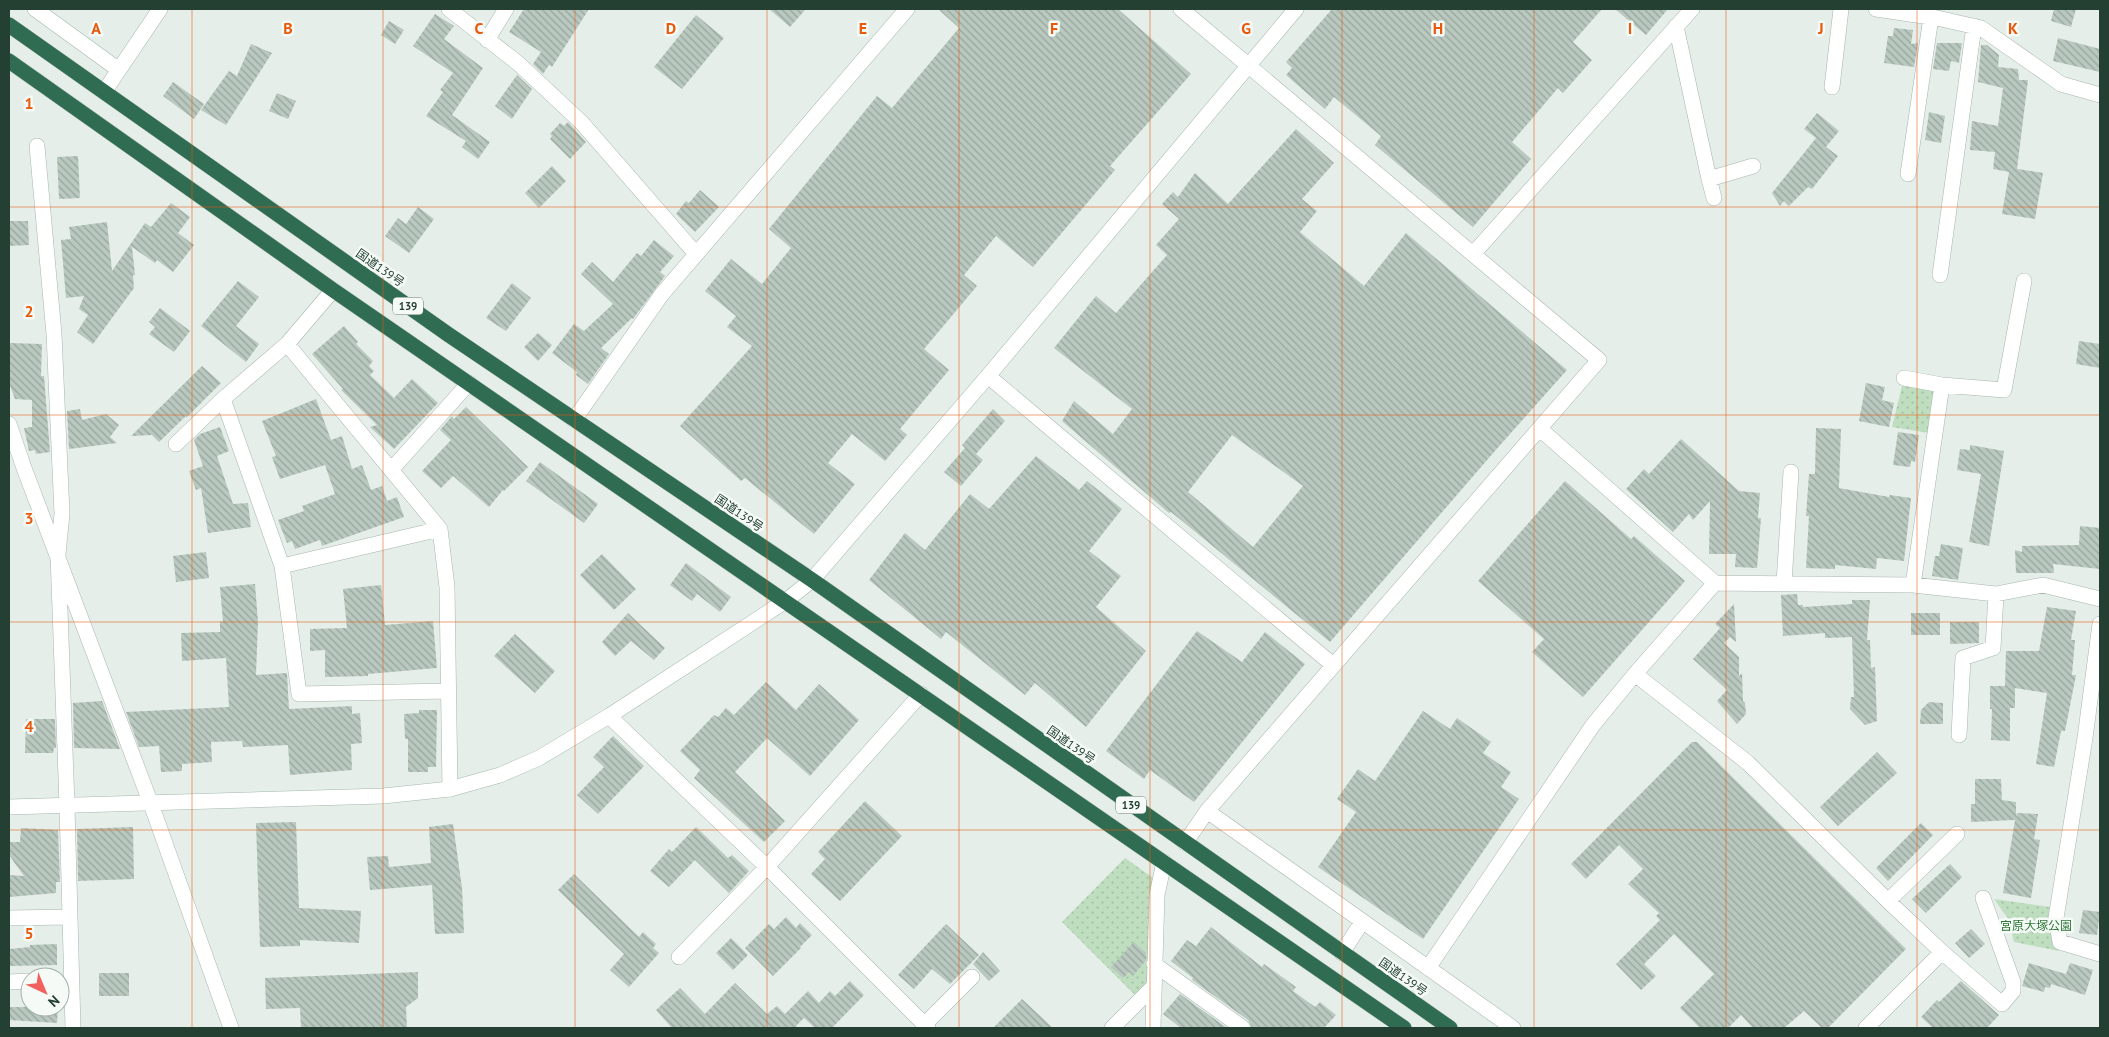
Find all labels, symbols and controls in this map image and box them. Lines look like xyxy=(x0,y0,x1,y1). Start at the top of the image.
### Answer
text: A xyxy=(91,18,101,38)
text: B xyxy=(283,18,293,38)
text: C xyxy=(475,18,484,38)
text: D xyxy=(666,18,676,38)
text: E xyxy=(859,18,867,38)
text: F xyxy=(1050,18,1058,38)
text: G xyxy=(1241,18,1251,38)
text: H xyxy=(1433,18,1443,38)
text: I xyxy=(1628,18,1632,38)
text: J xyxy=(1817,18,1824,38)
text: K xyxy=(2008,18,2018,38)
text: 1 xyxy=(24,93,34,113)
street label: 国道139号 xyxy=(353,245,407,290)
road number: 139 xyxy=(393,298,423,314)
text: 2 xyxy=(24,301,34,321)
street label: 国道139号 xyxy=(712,491,767,534)
text: 3 xyxy=(24,508,34,528)
text: 4 xyxy=(24,716,34,736)
street label: 国道139号 xyxy=(1044,722,1098,767)
road number: 139 xyxy=(1116,796,1146,814)
park label: 宮原大塚公園 xyxy=(2000,918,2072,933)
text: 5 xyxy=(24,923,34,943)
street label: 国道139号 xyxy=(1376,954,1430,999)
north arrow xyxy=(20,967,70,1017)
text: N xyxy=(44,992,64,1011)

